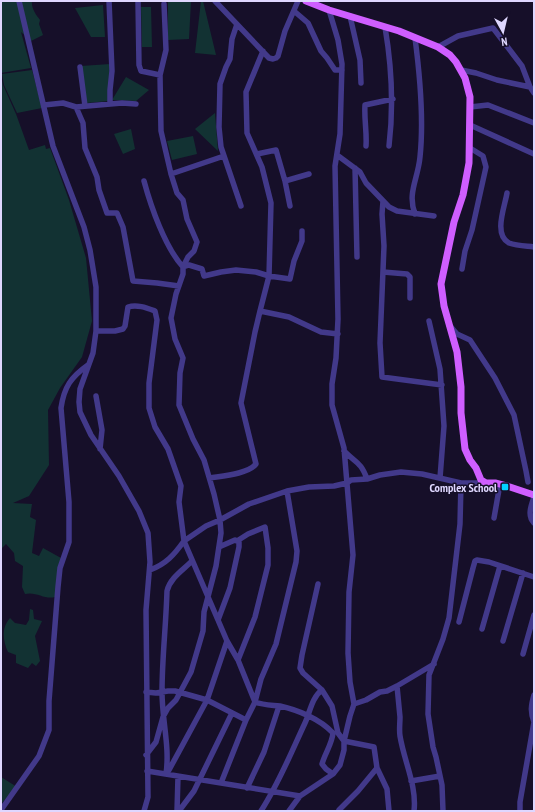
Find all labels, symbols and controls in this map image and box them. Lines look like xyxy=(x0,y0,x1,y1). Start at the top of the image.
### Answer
north arrow xyxy=(483,12,523,52)
text: N xyxy=(500,35,508,49)
place label: Complex School xyxy=(429,480,497,495)
marker: Complex School xyxy=(500,482,510,492)

